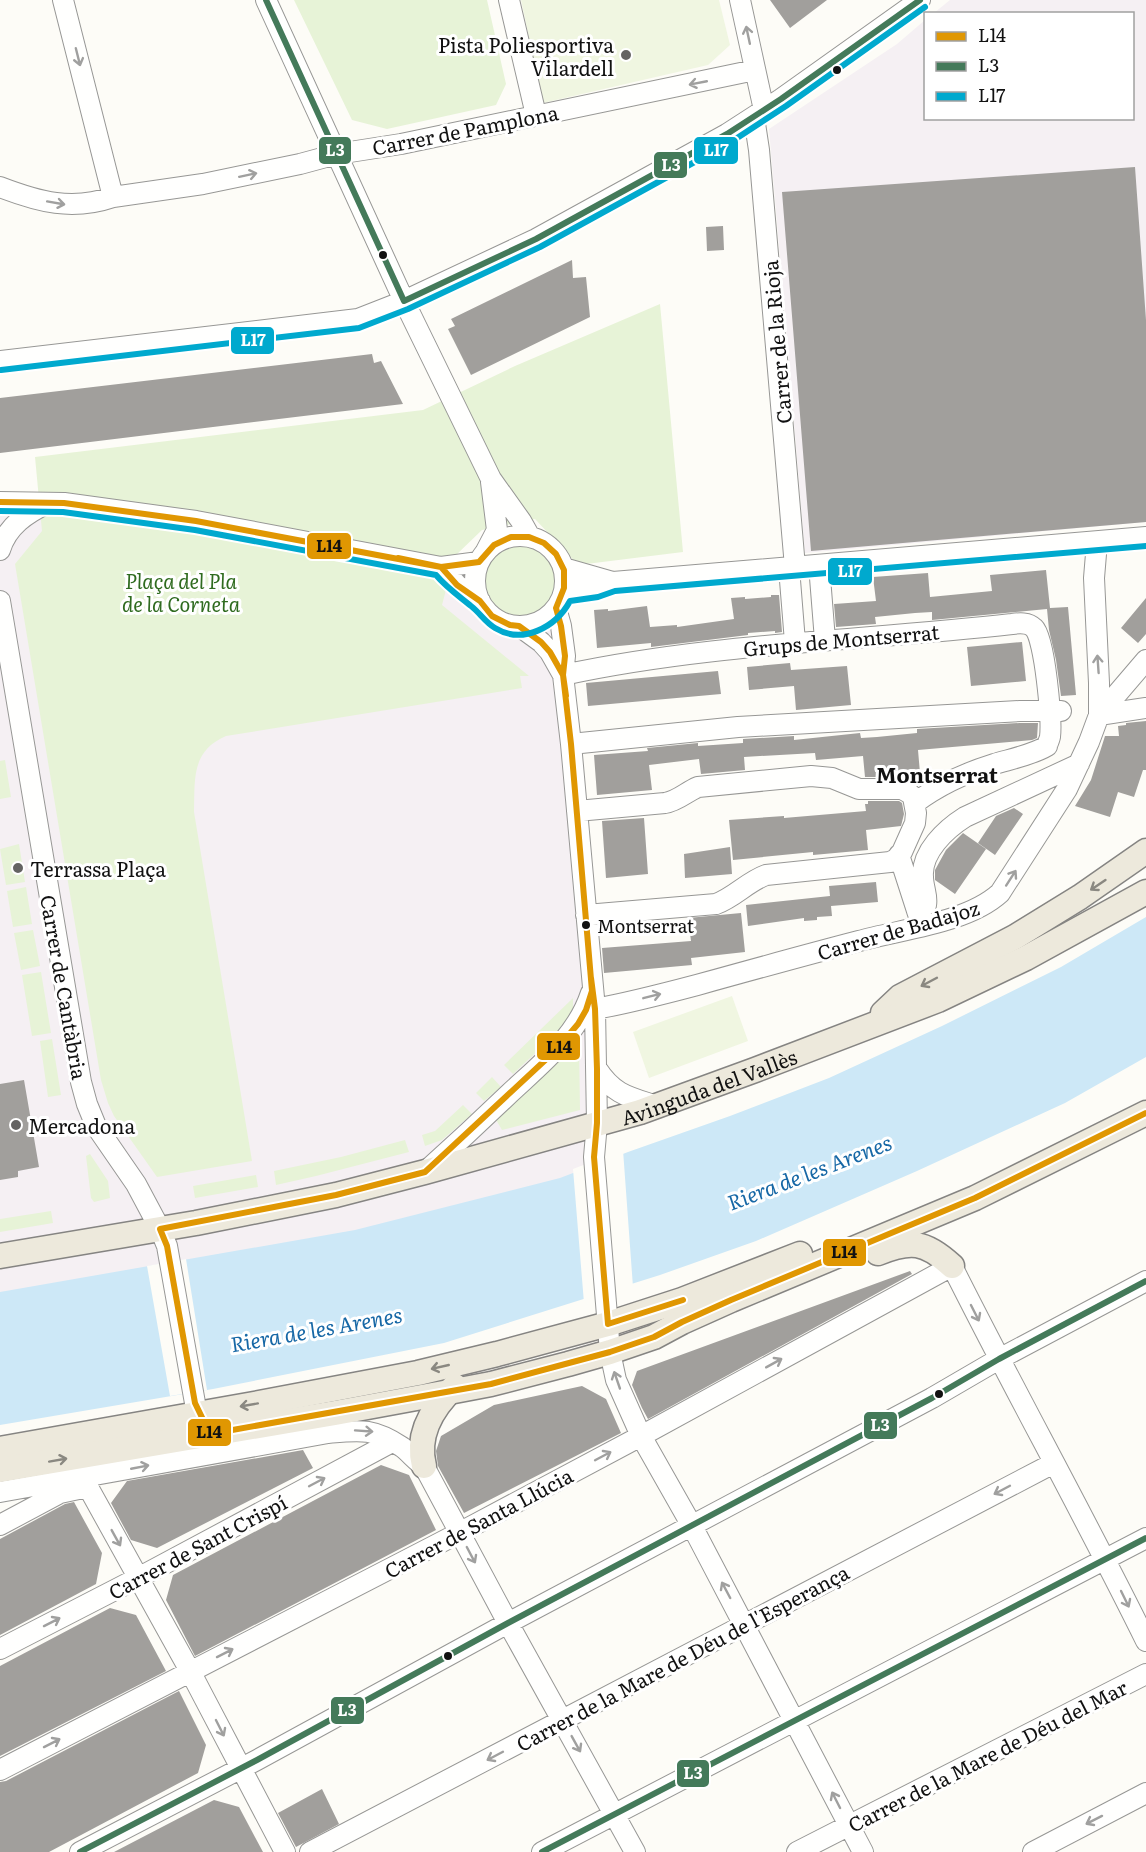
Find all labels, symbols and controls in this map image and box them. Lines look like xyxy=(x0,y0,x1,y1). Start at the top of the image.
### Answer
legend xyxy=(924,12,1134,120)
text: L14 xyxy=(978,21,1006,48)
one-way arrow xyxy=(742,26,753,45)
place label: Pista Poliesportiva Vilardell xyxy=(438,29,614,82)
one-way arrow xyxy=(72,47,84,66)
marker: Pista Poliesportiva Vilardell xyxy=(619,48,633,62)
text: L3 xyxy=(978,51,999,78)
unlabelled marker xyxy=(831,64,843,76)
one-way arrow xyxy=(688,78,708,89)
text: L17 xyxy=(978,81,1005,108)
street label: Carrer de Pamplona xyxy=(369,96,561,162)
line badge: L3 xyxy=(318,136,352,165)
line badge: L17 xyxy=(693,136,739,165)
text: L3 xyxy=(325,137,345,161)
text: L17 xyxy=(703,137,729,161)
line badge: L3 xyxy=(653,151,688,179)
text: L3 xyxy=(661,152,681,176)
one-way arrow xyxy=(238,169,257,180)
one-way arrow xyxy=(46,198,65,209)
unlabelled marker xyxy=(377,249,389,261)
street label: Carrer de la Rioja xyxy=(754,259,798,425)
line badge: L17 xyxy=(230,326,275,355)
text: L17 xyxy=(240,327,266,351)
line badge: L14 xyxy=(306,532,352,560)
text: L14 xyxy=(316,533,342,557)
line badge: L17 xyxy=(827,557,873,586)
text: L17 xyxy=(837,558,863,582)
park label: Plaça del Pla de la Corneta xyxy=(122,565,241,618)
street label: Grups de Montserrat xyxy=(742,615,940,663)
one-way arrow xyxy=(1092,654,1103,674)
district label: Montserrat xyxy=(876,758,999,789)
place label: Terrassa Plaça xyxy=(30,853,166,883)
marker: Terrassa Plaça xyxy=(11,861,25,875)
one-way arrow xyxy=(1004,869,1017,886)
one-way arrow xyxy=(1090,879,1107,891)
street label: Carrer de Badajoz xyxy=(813,891,983,966)
street label: Carrer de Cantàbria xyxy=(34,892,96,1082)
place label: Montserrat xyxy=(597,912,695,939)
marker: Montserrat xyxy=(580,919,592,931)
one-way arrow xyxy=(921,977,939,988)
one-way arrow xyxy=(642,990,661,1002)
line badge: L14 xyxy=(536,1032,581,1061)
text: L14 xyxy=(546,1034,572,1058)
street label: Avinguda del Vallès xyxy=(618,1040,801,1132)
place label: Mercadona xyxy=(28,1110,136,1140)
marker: Mercadona xyxy=(9,1118,23,1132)
water label: Riera de les Arenes xyxy=(722,1125,896,1217)
line badge: L14 xyxy=(822,1238,867,1267)
text: L14 xyxy=(831,1239,857,1263)
water label: Riera de les Arenes xyxy=(228,1298,404,1358)
one-way arrow xyxy=(970,1304,982,1322)
one-way arrow xyxy=(765,1357,782,1369)
one-way arrow xyxy=(431,1362,450,1374)
one-way arrow xyxy=(611,1371,622,1390)
unlabelled marker xyxy=(933,1388,945,1400)
one-way arrow xyxy=(240,1400,259,1411)
line badge: L3 xyxy=(863,1411,898,1440)
text: L3 xyxy=(870,1412,890,1436)
line badge: L14 xyxy=(187,1418,232,1447)
text: L14 xyxy=(196,1419,222,1443)
one-way arrow xyxy=(353,1426,373,1437)
one-way arrow xyxy=(594,1450,611,1462)
one-way arrow xyxy=(47,1454,67,1465)
street label: Carrer de Santa Llúcia xyxy=(378,1459,578,1584)
one-way arrow xyxy=(130,1461,150,1472)
one-way arrow xyxy=(308,1476,325,1488)
one-way arrow xyxy=(994,1484,1011,1496)
street label: Carrer de Sant Crispí xyxy=(102,1486,292,1606)
one-way arrow xyxy=(111,1529,122,1547)
one-way arrow xyxy=(465,1546,477,1563)
street label: Carrer de la Mare de Déu de l'Esperança xyxy=(510,1556,854,1758)
one-way arrow xyxy=(720,1582,731,1600)
one-way arrow xyxy=(1120,1590,1132,1608)
one-way arrow xyxy=(43,1616,60,1628)
one-way arrow xyxy=(216,1647,233,1659)
unlabelled marker xyxy=(442,1650,454,1662)
street label: Carrer de la Mare de Déu del Mar xyxy=(842,1671,1132,1839)
line badge: L3 xyxy=(330,1696,365,1725)
text: L3 xyxy=(337,1697,357,1721)
one-way arrow xyxy=(214,1719,226,1737)
one-way arrow xyxy=(570,1735,582,1752)
one-way arrow xyxy=(43,1737,60,1749)
one-way arrow xyxy=(486,1751,504,1762)
line badge: L3 xyxy=(676,1759,710,1788)
text: L3 xyxy=(683,1760,703,1784)
one-way arrow xyxy=(830,1792,841,1810)
one-way arrow xyxy=(1085,1815,1103,1827)

